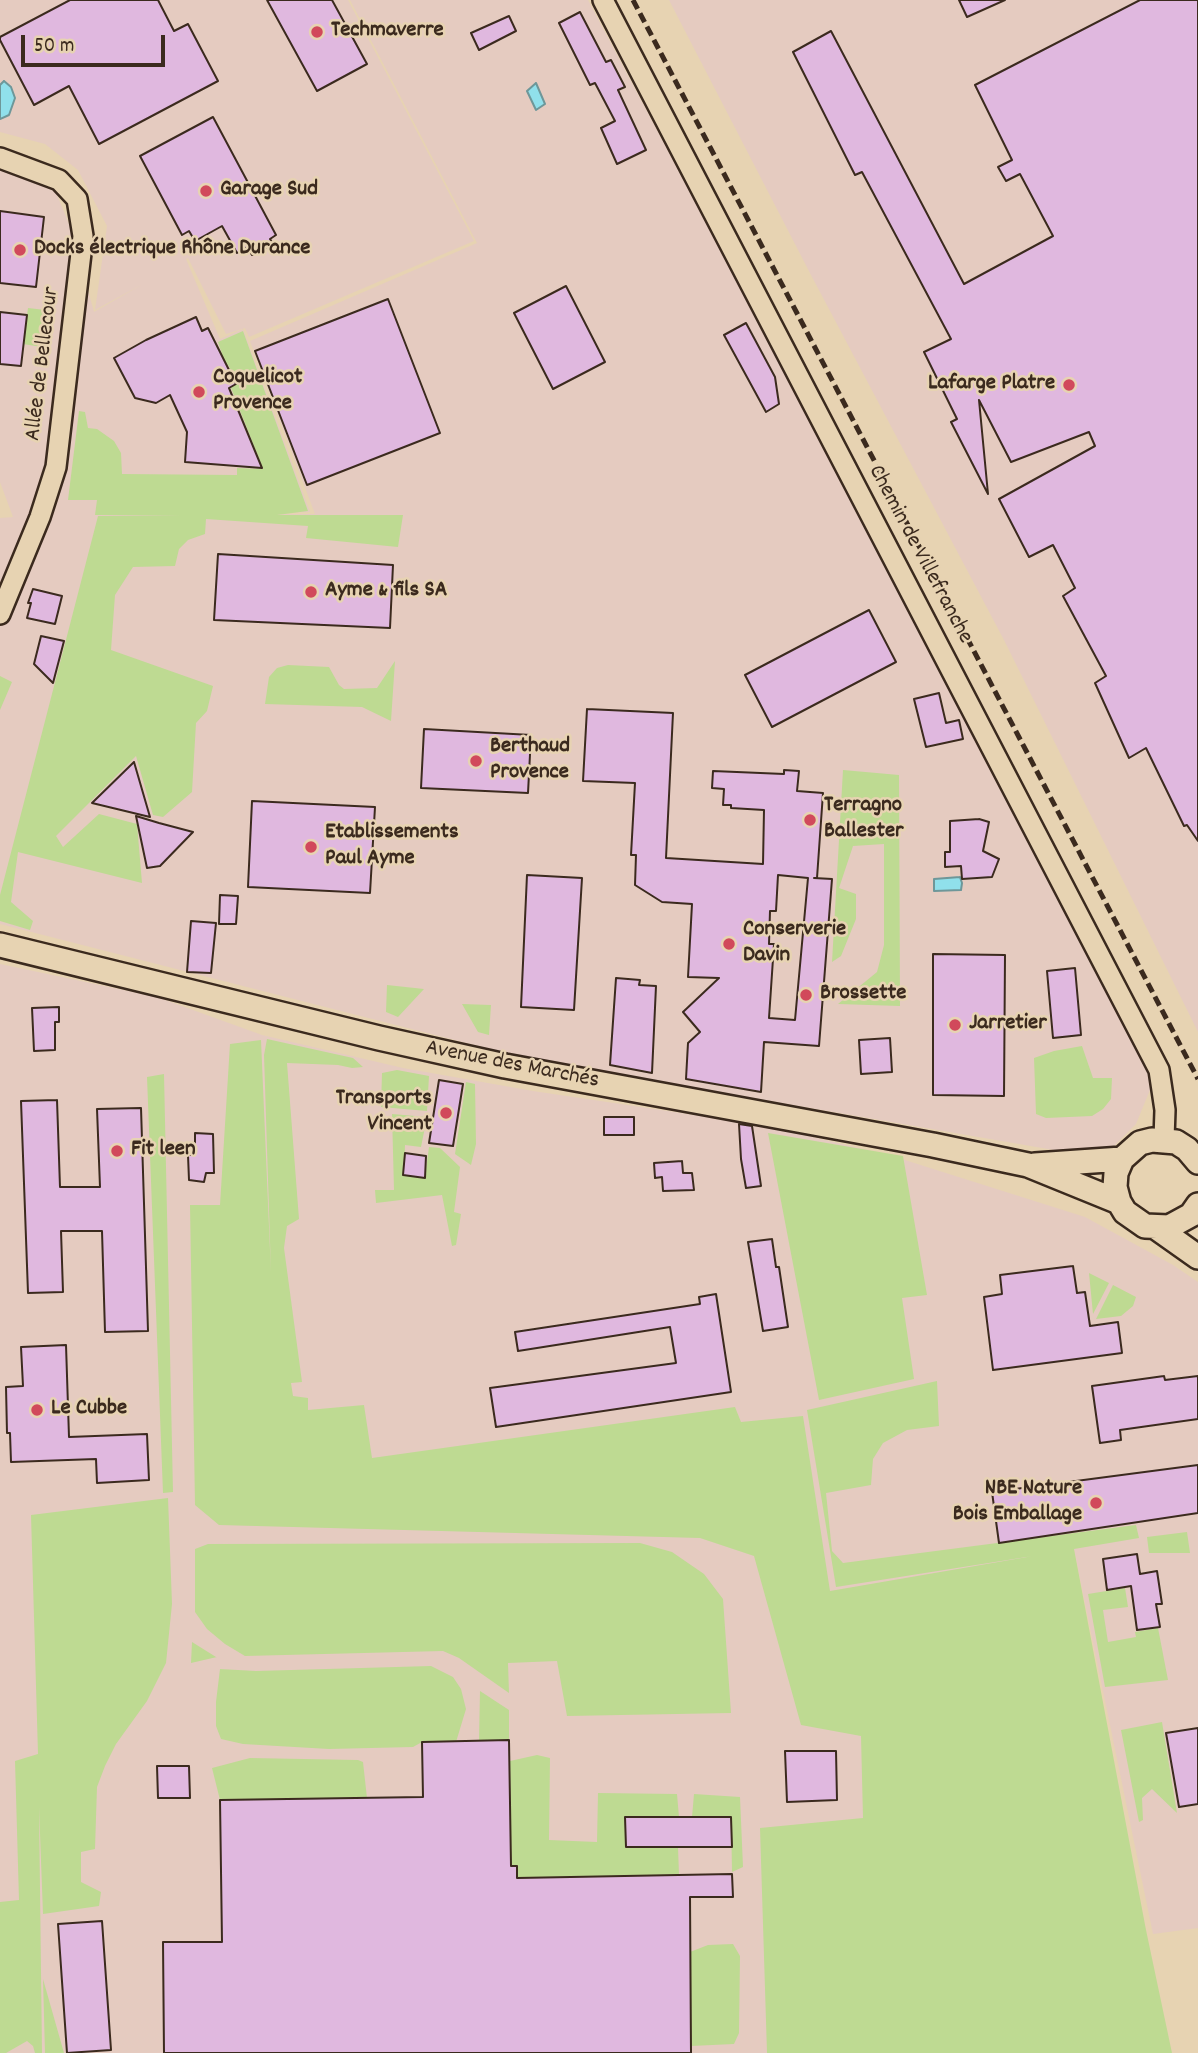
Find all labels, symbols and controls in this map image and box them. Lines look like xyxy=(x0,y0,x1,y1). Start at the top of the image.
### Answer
place label: Techmaverre xyxy=(331,18,444,46)
scale bar xyxy=(24,21,168,65)
marker: Techmaverre xyxy=(309,24,325,40)
text: 50 m xyxy=(34,32,74,62)
place label: Garage Sud xyxy=(220,177,318,205)
marker: Garage Sud xyxy=(198,183,214,199)
place label: Docks électrique Rhône Durance xyxy=(34,236,310,264)
marker: Docks électrique Rhône Durance xyxy=(12,242,28,258)
street label: Allée de Bellecour xyxy=(21,285,67,443)
place label: Coquelicot Provence xyxy=(213,365,303,419)
place label: Lafarge Platre xyxy=(928,371,1055,399)
marker: Lafarge Platre xyxy=(1061,377,1077,393)
marker: Coquelicot Provence xyxy=(191,384,207,400)
street label: Chemin de Villefranche xyxy=(860,461,978,649)
place label: Ayme & fils SA xyxy=(325,578,447,606)
marker: Ayme & fils SA xyxy=(303,584,319,600)
place label: Berthaud Provence xyxy=(490,734,570,788)
marker: Berthaud Provence xyxy=(468,753,484,769)
place label: Terragno Ballester xyxy=(824,793,904,847)
marker: Terragno Ballester xyxy=(802,812,818,828)
place label: Etablissements Paul Ayme xyxy=(325,820,459,874)
marker: Etablissements Paul Ayme xyxy=(303,839,319,855)
place label: Conserverie Davin xyxy=(743,917,846,971)
marker: Conserverie Davin xyxy=(721,936,737,952)
place label: Brossette xyxy=(820,981,906,1009)
marker: Brossette xyxy=(798,987,814,1003)
place label: Jarretier xyxy=(969,1011,1047,1039)
marker: Jarretier xyxy=(947,1017,963,1033)
street label: Avenue des Marchés xyxy=(423,1036,601,1096)
place label: Transports Vincent xyxy=(336,1086,432,1140)
marker: Transports Vincent xyxy=(438,1105,454,1121)
place label: Fit leen xyxy=(131,1137,196,1165)
marker: Fit leen xyxy=(109,1143,125,1159)
place label: Le Cubbe xyxy=(51,1396,127,1424)
marker: Le Cubbe xyxy=(29,1402,45,1418)
place label: NBE Nature Bois Emballage xyxy=(953,1476,1082,1530)
marker: NBE Nature Bois Emballage xyxy=(1088,1495,1104,1511)

